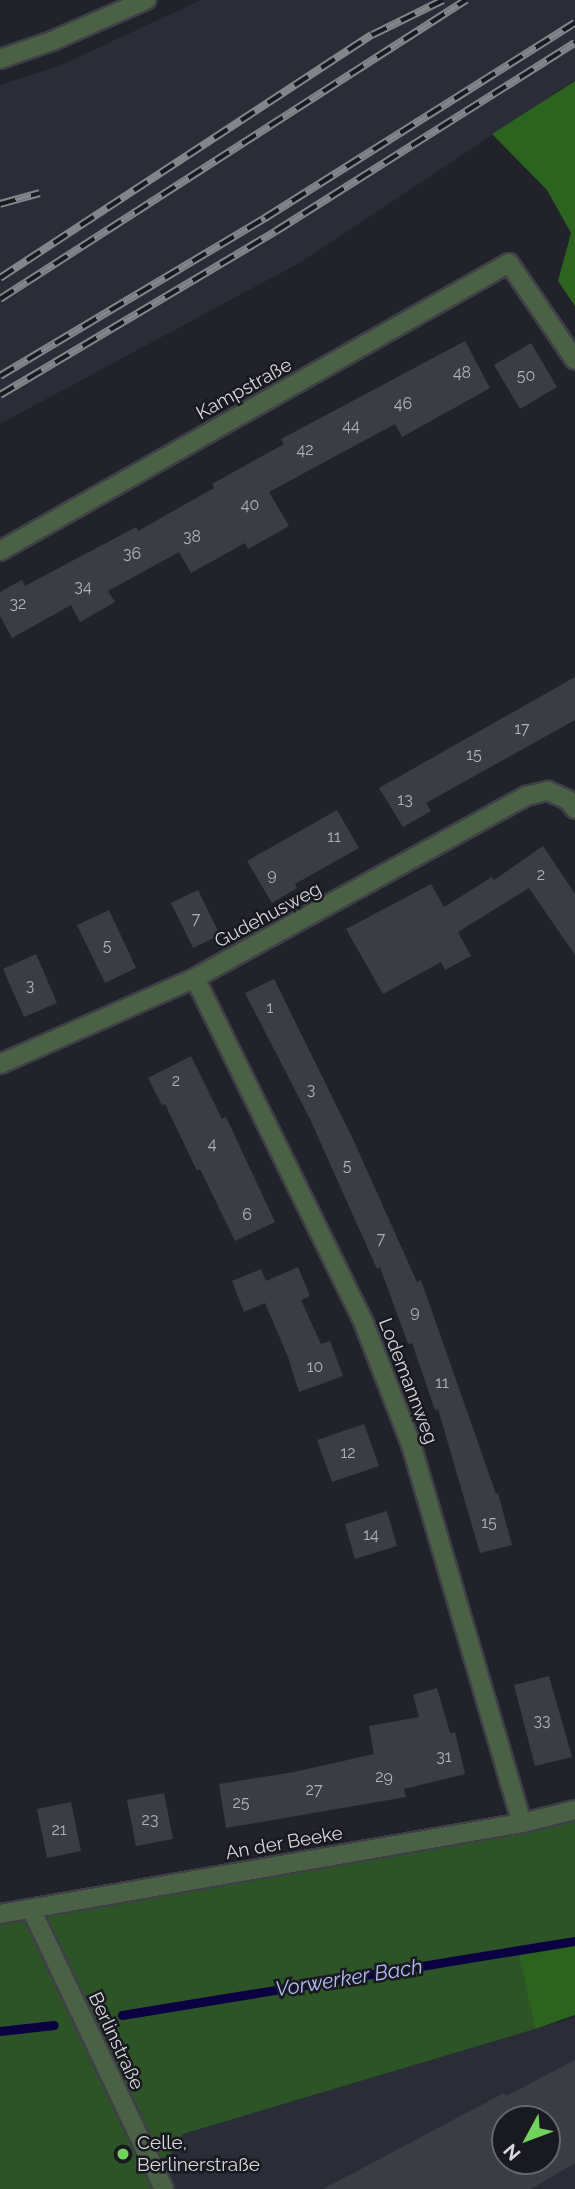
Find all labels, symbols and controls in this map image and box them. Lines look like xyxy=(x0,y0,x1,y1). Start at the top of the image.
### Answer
street label: Kampstraße xyxy=(192,353,296,425)
house number: 48 xyxy=(453,363,471,383)
house number: 50 xyxy=(517,366,535,386)
house number: 46 xyxy=(394,394,412,414)
house number: 44 xyxy=(342,416,360,436)
house number: 42 xyxy=(296,440,314,460)
house number: 40 xyxy=(241,495,259,515)
house number: 38 xyxy=(183,527,201,547)
house number: 36 xyxy=(123,544,141,564)
house number: 34 xyxy=(74,577,92,597)
house number: 32 xyxy=(10,594,26,614)
house number: 17 xyxy=(514,719,530,739)
house number: 15 xyxy=(466,745,482,765)
house number: 13 xyxy=(397,790,413,810)
house number: 11 xyxy=(327,827,341,847)
house number: 9 xyxy=(267,865,277,885)
house number: 2 xyxy=(537,865,545,885)
street label: Gudehusweg xyxy=(211,877,325,953)
house number: 7 xyxy=(192,909,200,929)
house number: 5 xyxy=(103,936,111,956)
house number: 3 xyxy=(26,976,34,996)
house number: 1 xyxy=(267,998,273,1018)
house number: 2 xyxy=(172,1071,180,1091)
house number: 3 xyxy=(307,1080,315,1100)
house number: 4 xyxy=(208,1134,216,1154)
house number: 5 xyxy=(343,1156,351,1176)
house number: 6 xyxy=(242,1205,252,1225)
house number: 7 xyxy=(377,1229,385,1249)
house number: 9 xyxy=(410,1302,420,1322)
street label: Lodemannweg xyxy=(374,1315,442,1447)
house number: 10 xyxy=(307,1357,323,1377)
house number: 11 xyxy=(435,1373,449,1393)
house number: 12 xyxy=(340,1443,356,1463)
house number: 15 xyxy=(481,1513,497,1533)
house number: 14 xyxy=(363,1525,379,1545)
house number: 33 xyxy=(533,1711,551,1731)
house number: 31 xyxy=(436,1747,452,1767)
house number: 29 xyxy=(375,1767,393,1787)
house number: 27 xyxy=(306,1780,322,1800)
house number: 25 xyxy=(232,1793,250,1813)
house number: 23 xyxy=(142,1810,158,1830)
house number: 21 xyxy=(51,1820,67,1840)
street label: An der Beeke xyxy=(223,1821,345,1865)
water label: Vorwerker Bach xyxy=(273,1954,425,2002)
street label: Berlinstraße xyxy=(83,1989,149,2093)
north arrow xyxy=(491,2105,561,2175)
place label: Celle, Berlinerstraße xyxy=(137,2132,260,2176)
text: N xyxy=(499,2140,525,2165)
marker: Celle, Berlinerstraße xyxy=(115,2146,131,2162)

